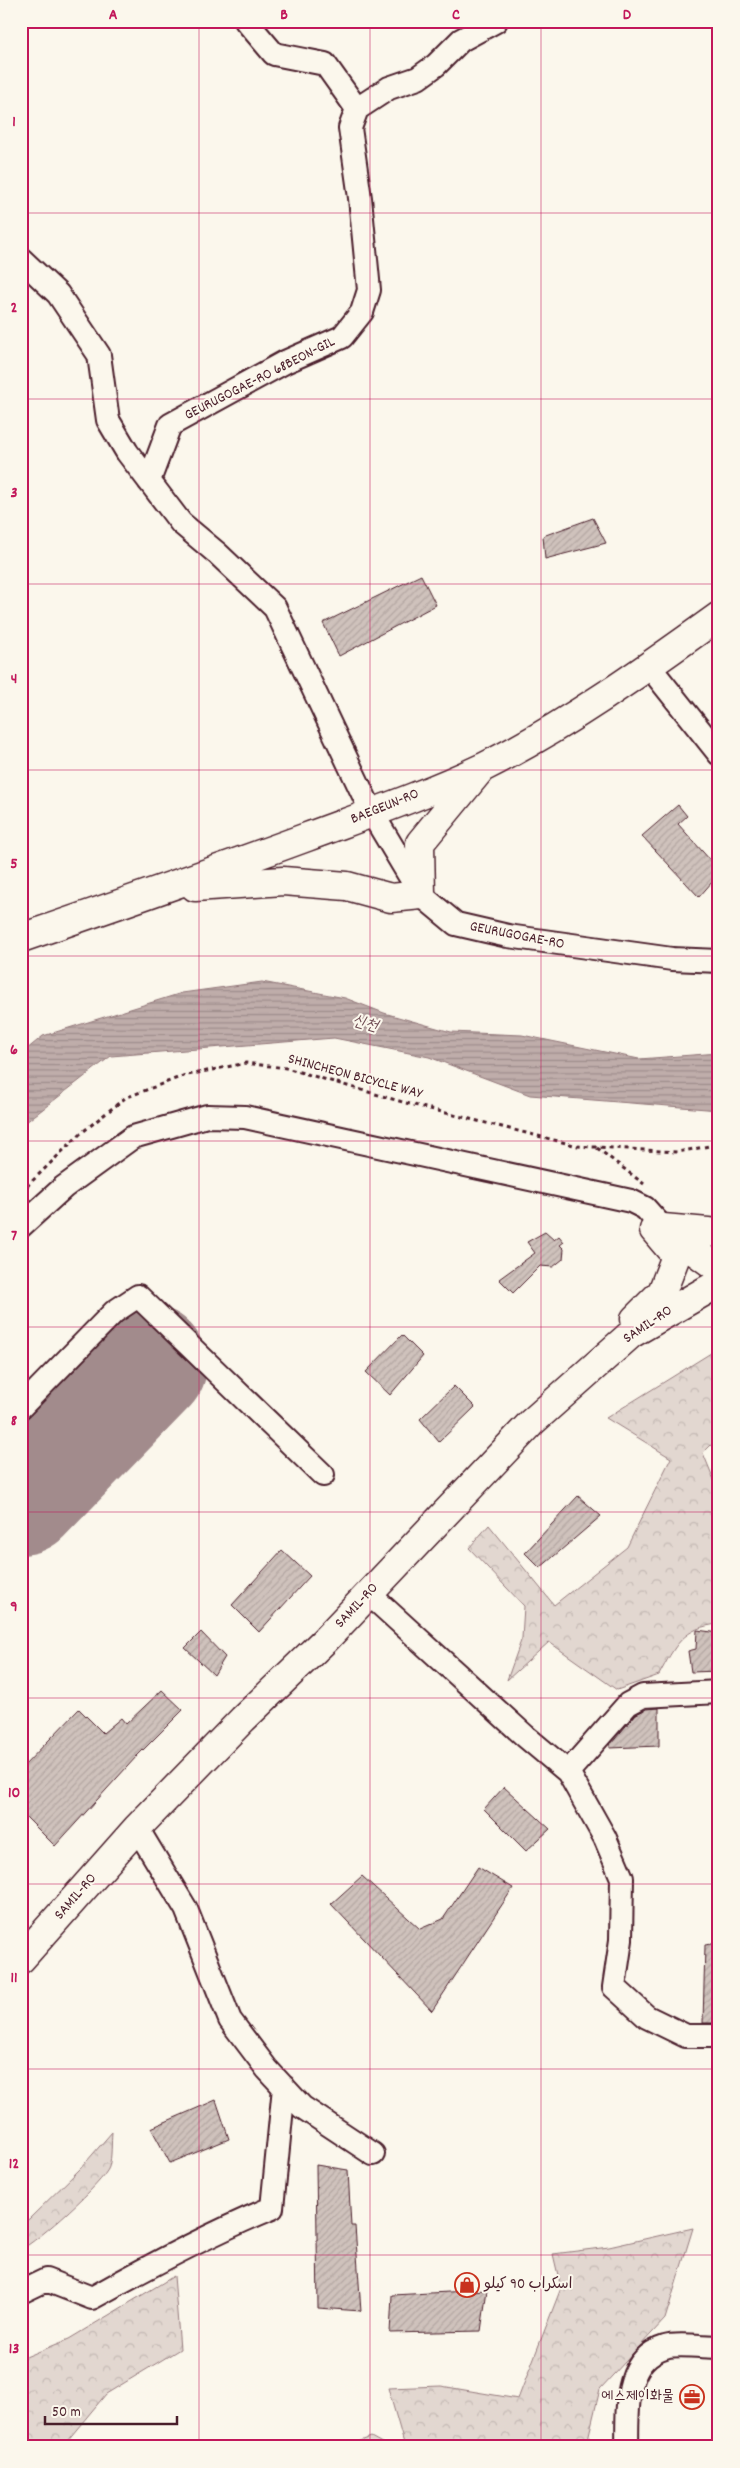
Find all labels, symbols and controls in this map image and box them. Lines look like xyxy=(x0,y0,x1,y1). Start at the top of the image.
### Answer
text: A xyxy=(109,4,118,27)
text: B xyxy=(280,4,288,27)
text: C xyxy=(452,4,460,27)
text: D xyxy=(623,4,632,27)
text: 1 xyxy=(12,111,16,134)
text: 2 xyxy=(11,297,18,320)
street label: GEURUGOGAE-RO 68BEON-GIL xyxy=(181,331,339,427)
text: 3 xyxy=(10,482,18,505)
text: 4 xyxy=(11,668,17,691)
street label: BAEGEUN-RO xyxy=(347,783,423,831)
text: 5 xyxy=(10,853,18,876)
street label: GEURUGOGAE-RO xyxy=(468,916,566,956)
water label: 신천 xyxy=(349,1009,383,1039)
text: 6 xyxy=(10,1039,18,1062)
street label: SHINCHEON BICYCLE WAY xyxy=(285,1048,425,1106)
text: 7 xyxy=(11,1225,17,1248)
street label: SAMIL-RO xyxy=(619,1300,677,1350)
text: 8 xyxy=(11,1410,18,1433)
street label: SAMIL-RO xyxy=(330,1578,384,1634)
text: 9 xyxy=(10,1596,18,1619)
text: 10 xyxy=(8,1782,20,1805)
street label: SAMIL-RO xyxy=(50,1869,102,1925)
text: 11 xyxy=(10,1967,18,1990)
text: 12 xyxy=(9,2153,19,2176)
shop icon: اسكراب 90 كيلو xyxy=(454,2272,480,2298)
place label: اسكراب 90 كيلو xyxy=(483,2274,572,2296)
text: 13 xyxy=(9,2338,19,2361)
office icon: 에스제이화물 xyxy=(679,2384,705,2410)
place label: 에스제이화물 xyxy=(602,2386,674,2408)
scale bar xyxy=(45,2393,178,2425)
text: 50 m xyxy=(52,2402,81,2424)

